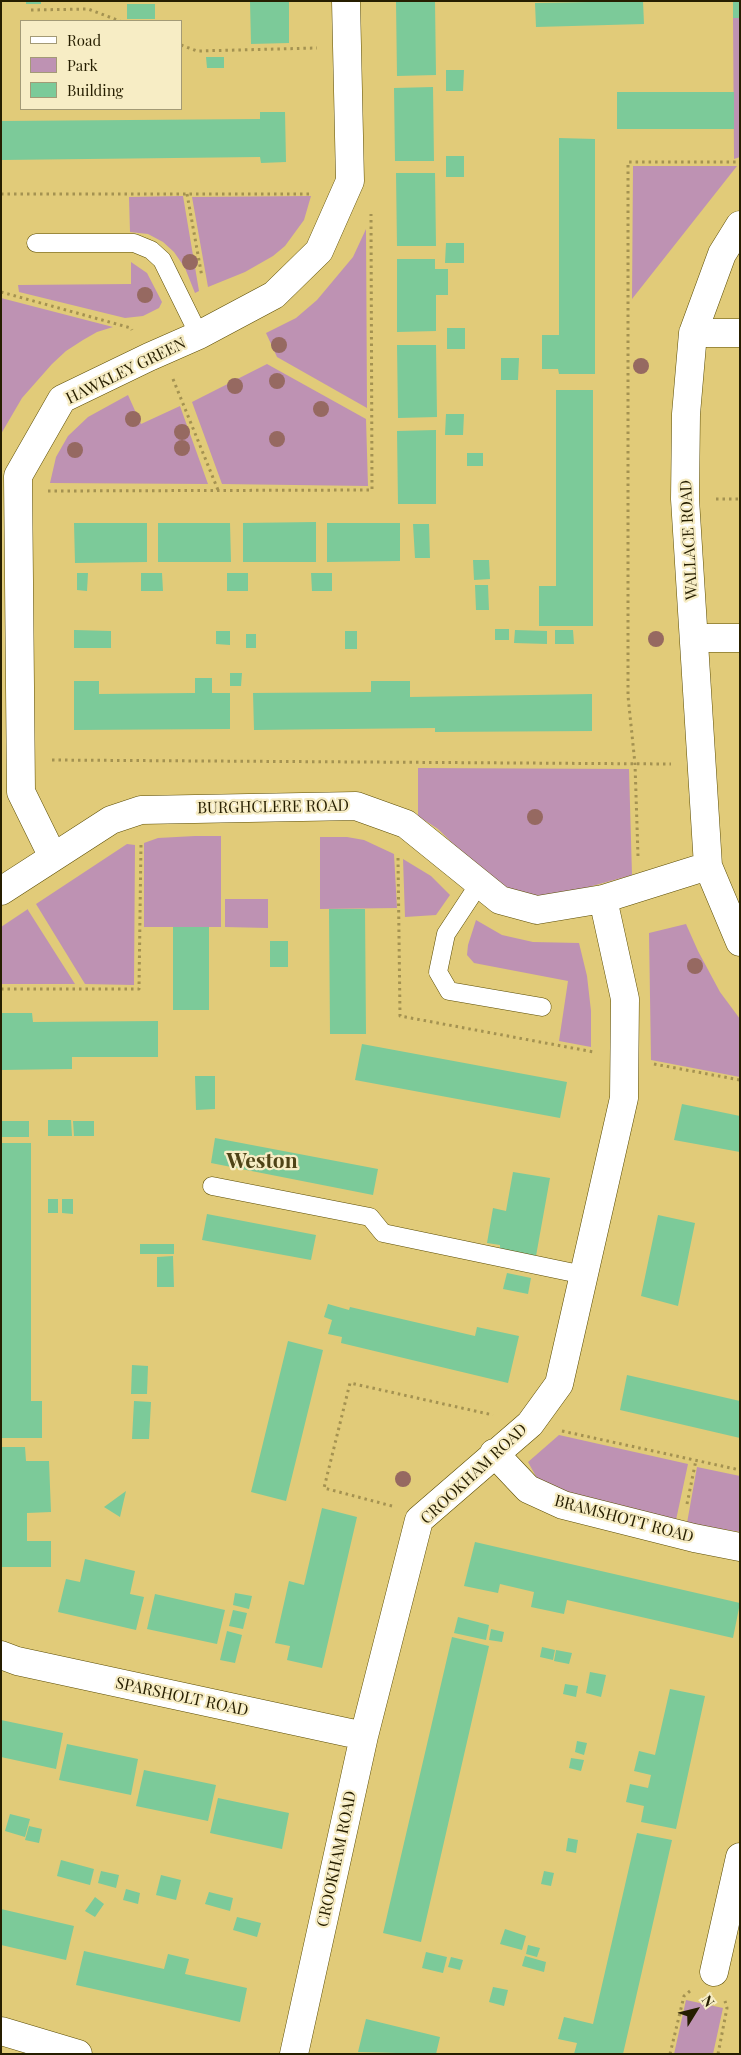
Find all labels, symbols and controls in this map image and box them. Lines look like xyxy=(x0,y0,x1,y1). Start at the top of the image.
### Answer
legend xyxy=(20,20,182,110)
text: Road xyxy=(67,30,101,50)
text: Park xyxy=(67,55,98,75)
text: Building xyxy=(67,80,123,100)
street label: HAWKLEY GREEN xyxy=(63,334,189,408)
street label: WALLACE ROAD xyxy=(676,480,702,600)
street label: BURGHCLERE ROAD xyxy=(197,796,349,818)
district label: Weston xyxy=(226,1148,298,1174)
street label: CROOKHAM ROAD xyxy=(417,1420,531,1528)
street label: BRAMSHOTT ROAD xyxy=(552,1491,696,1547)
street label: SPARSHOLT ROAD xyxy=(114,1674,250,1720)
street label: CROOKHAM ROAD xyxy=(313,1789,361,1929)
north arrow xyxy=(671,1985,721,2035)
text: N xyxy=(698,1991,719,2011)

